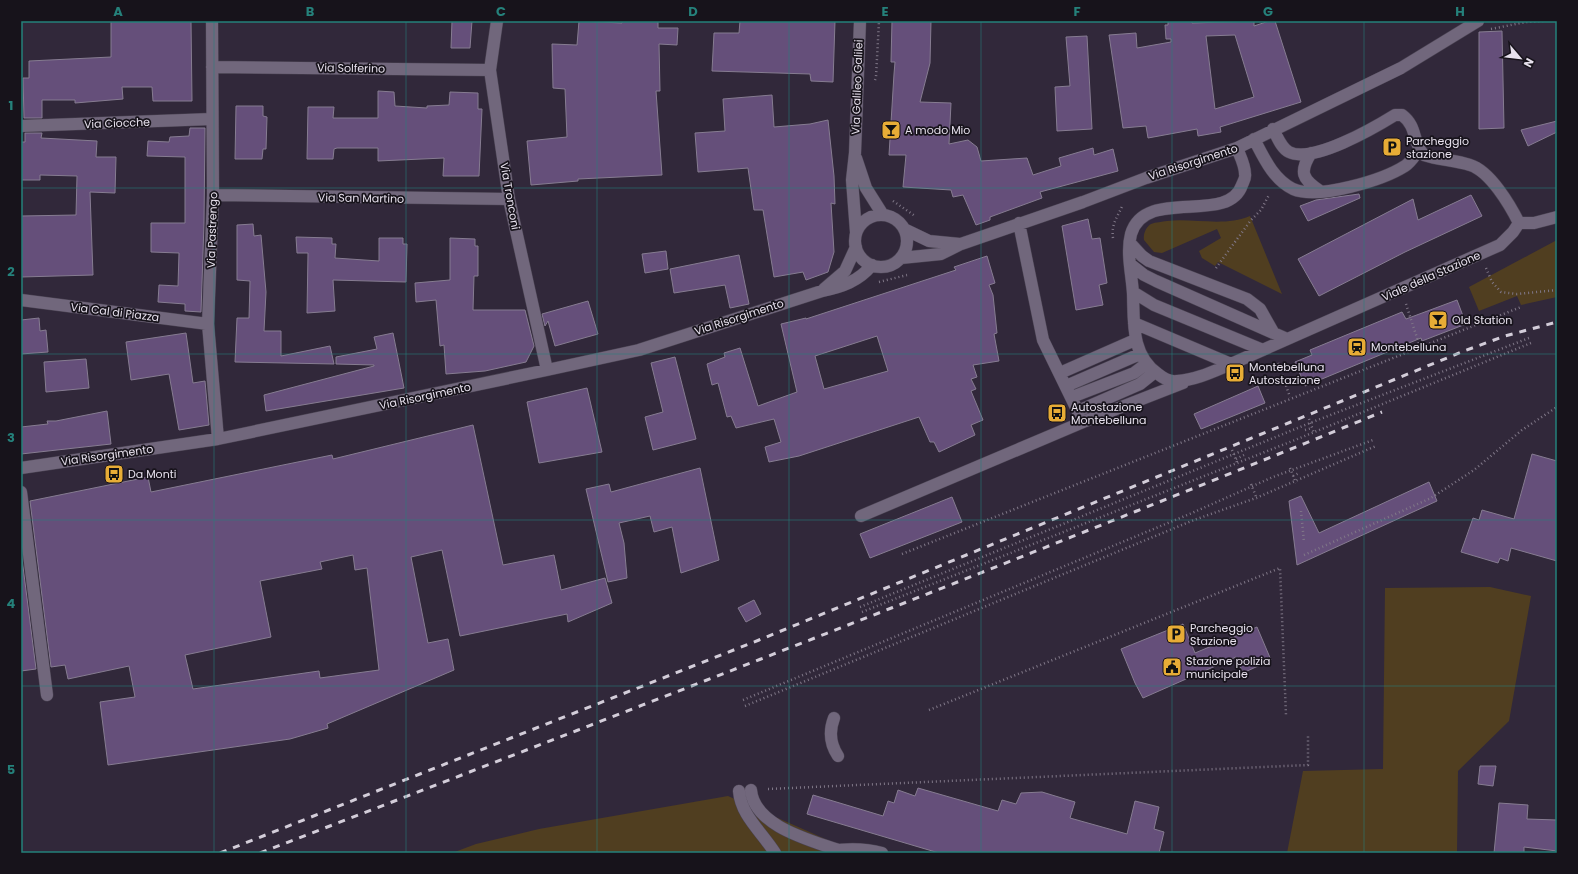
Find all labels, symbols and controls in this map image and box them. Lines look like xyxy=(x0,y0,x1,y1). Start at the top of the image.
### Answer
text: A xyxy=(113,2,123,21)
text: B xyxy=(306,2,315,21)
text: C xyxy=(496,2,506,21)
text: D xyxy=(688,2,698,21)
text: E xyxy=(881,2,889,21)
text: F xyxy=(1073,2,1081,21)
text: G xyxy=(1263,2,1273,21)
text: H xyxy=(1455,2,1465,21)
north arrow xyxy=(1500,38,1540,78)
street label: Via Galileo Galilei xyxy=(847,39,867,135)
text: N xyxy=(1520,55,1538,70)
street label: Via Solferino xyxy=(317,59,385,77)
text: 1 xyxy=(9,96,13,115)
street label: Via Ciocche xyxy=(84,114,150,132)
bar icon: A modo Mio xyxy=(880,119,902,141)
place label: A modo Mio xyxy=(905,122,970,138)
place label: Parcheggio stazione xyxy=(1406,133,1469,162)
parking icon: Parcheggio stazione xyxy=(1381,136,1403,158)
street label: Via Risorgimento xyxy=(1146,140,1240,184)
street label: Via Tronconi xyxy=(496,161,524,231)
street label: Via San Martino xyxy=(318,189,404,207)
street label: Via Pastrengo xyxy=(203,191,221,269)
street label: Viale della Stazione xyxy=(1379,247,1483,305)
text: 2 xyxy=(7,262,15,281)
street label: Via Risorgimento xyxy=(692,295,786,339)
street label: Via Cal di Piazza xyxy=(70,299,160,325)
bar icon: Old Station xyxy=(1427,309,1449,331)
place label: Old Station xyxy=(1452,312,1512,328)
station icon: Montebelluna xyxy=(1346,336,1368,358)
place label: Montebelluna xyxy=(1371,339,1447,355)
place label: Montebelluna Autostazione xyxy=(1249,359,1325,388)
bus stop icon: Montebelluna Autostazione xyxy=(1224,362,1246,384)
street label: Via Risorgimento xyxy=(378,378,472,414)
place label: Autostazione Montebelluna xyxy=(1071,399,1147,428)
bus stop icon: Autostazione Montebelluna xyxy=(1046,402,1068,424)
text: 3 xyxy=(7,428,15,447)
street label: Via Risorgimento xyxy=(60,441,154,469)
bus stop icon: Da Monti xyxy=(103,463,125,485)
place label: Da Monti xyxy=(128,466,177,482)
text: 4 xyxy=(7,594,16,613)
place label: Parcheggio Stazione xyxy=(1190,620,1253,649)
parking icon: Parcheggio Stazione xyxy=(1165,623,1187,645)
place label: Stazione polizia municipale xyxy=(1186,653,1270,682)
public building icon: Stazione polizia municipale xyxy=(1161,656,1183,678)
text: 5 xyxy=(7,760,15,779)

